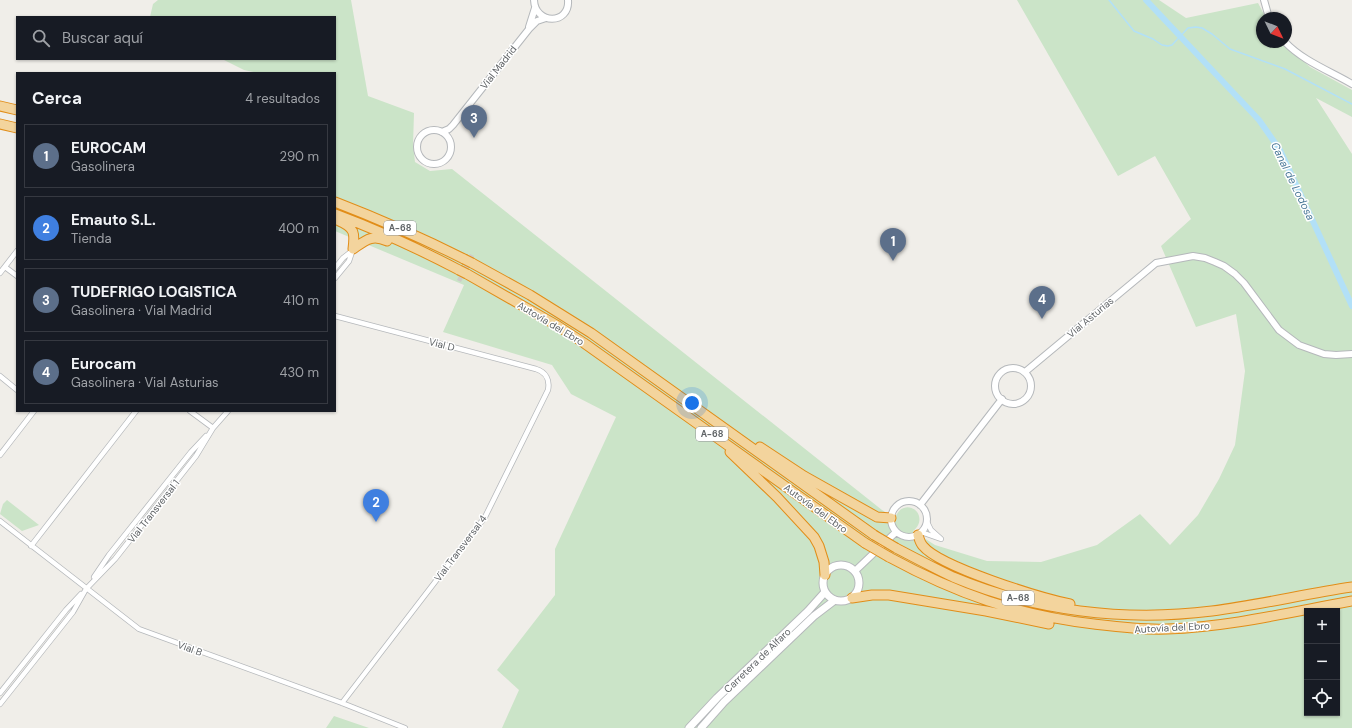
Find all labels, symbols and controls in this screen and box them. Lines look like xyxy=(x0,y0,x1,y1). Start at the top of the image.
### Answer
north arrow xyxy=(1256,12,1292,48)
search box xyxy=(16,16,336,60)
icon: search xyxy=(30,27,52,49)
text: Buscar aquí xyxy=(62,28,143,48)
street label: Vial Madrid xyxy=(477,43,519,92)
text: Cerca xyxy=(32,87,82,109)
text: 4 resultados xyxy=(245,90,320,107)
pin: 3 xyxy=(461,105,487,138)
text: EUROCAM xyxy=(71,138,146,158)
water label: Canal de Lodosa xyxy=(1268,140,1318,222)
text: 1 xyxy=(44,148,48,165)
text: 290 m xyxy=(280,148,319,165)
text: Gasolinera xyxy=(71,158,135,175)
text: Emauto S.L. xyxy=(71,210,156,230)
text: 2 xyxy=(42,220,50,237)
text: 400 m xyxy=(278,220,319,237)
road number: A-68 xyxy=(384,221,416,235)
pin: 1 xyxy=(880,228,906,261)
text: Tienda xyxy=(71,230,111,247)
text: TUDEFRIGO LOGISTICA xyxy=(71,282,237,302)
pin: 4 xyxy=(1029,286,1055,319)
text: 3 xyxy=(42,292,50,309)
text: 410 m xyxy=(283,292,319,309)
street label: Vial Asturias xyxy=(1064,294,1116,341)
street label: Autovía del Ebro xyxy=(515,298,587,348)
text: Gasolinera · Vial Madrid xyxy=(71,302,212,319)
street label: Vial D xyxy=(428,335,456,354)
text: Eurocam xyxy=(71,354,136,374)
text: 4 xyxy=(42,364,50,381)
text: 430 m xyxy=(279,364,319,381)
text: Gasolinera · Vial Asturias xyxy=(71,374,219,391)
your location xyxy=(682,393,702,413)
road number: A-68 xyxy=(696,427,728,441)
street label: Vial Transversal 1 xyxy=(125,477,182,546)
street label: Autovía del Ebro xyxy=(781,481,850,536)
pin: 2 xyxy=(363,489,389,522)
street label: Vial Transversal 4 xyxy=(431,512,490,584)
road number: A-68 xyxy=(1002,591,1034,605)
map controls xyxy=(1304,608,1340,716)
button: + xyxy=(1304,608,1340,644)
street label: Autovía del Ebro xyxy=(1134,619,1210,636)
street label: Carretera de Alfaro xyxy=(721,625,794,696)
street label: Vial B xyxy=(176,638,204,659)
button: − xyxy=(1304,644,1340,680)
button: locate xyxy=(1304,680,1340,716)

